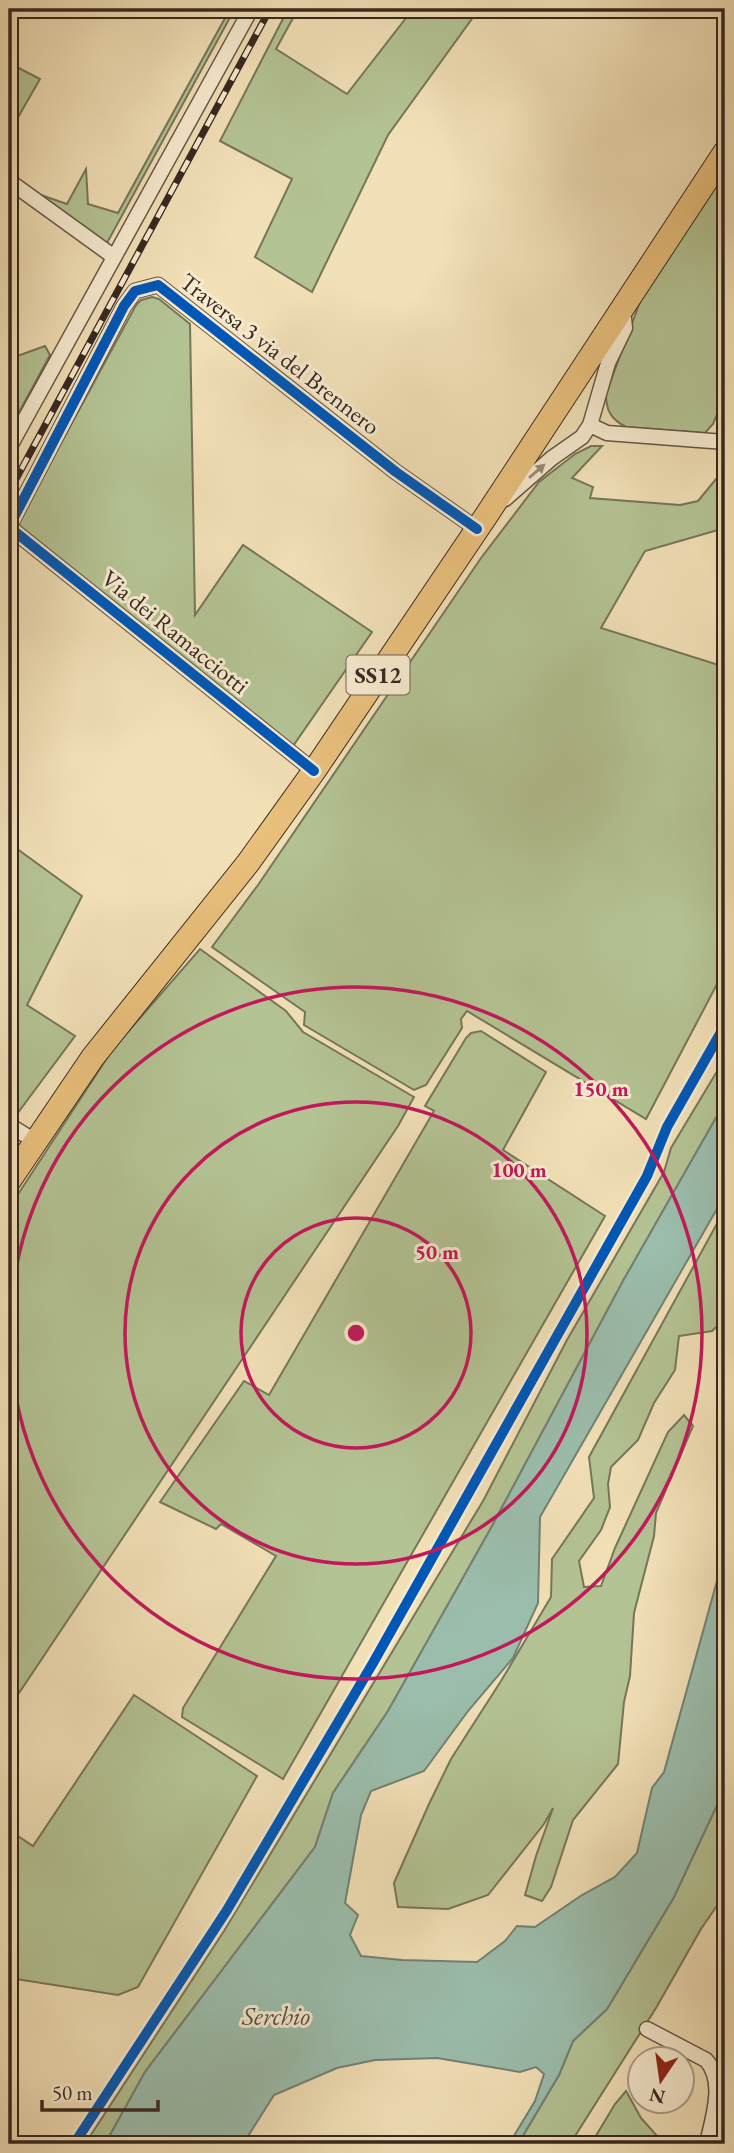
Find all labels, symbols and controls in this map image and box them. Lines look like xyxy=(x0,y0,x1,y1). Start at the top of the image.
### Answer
street label: Traversa 3 via del Brennero xyxy=(174,266,387,441)
one-way arrow xyxy=(528,463,546,479)
street label: Via dei Ramacciotti xyxy=(95,563,255,701)
road number: SS12 xyxy=(346,656,410,694)
text: 150 m xyxy=(573,1075,629,1102)
text: 100 m xyxy=(491,1156,547,1183)
text: 50 m xyxy=(415,1238,459,1265)
centre of rings xyxy=(344,1321,368,1345)
water label: Serchio xyxy=(241,1999,310,2033)
north arrow xyxy=(626,2044,696,2114)
scale bar xyxy=(42,2069,158,2113)
text: 50 m xyxy=(52,2079,93,2106)
text: N xyxy=(646,2082,668,2110)

